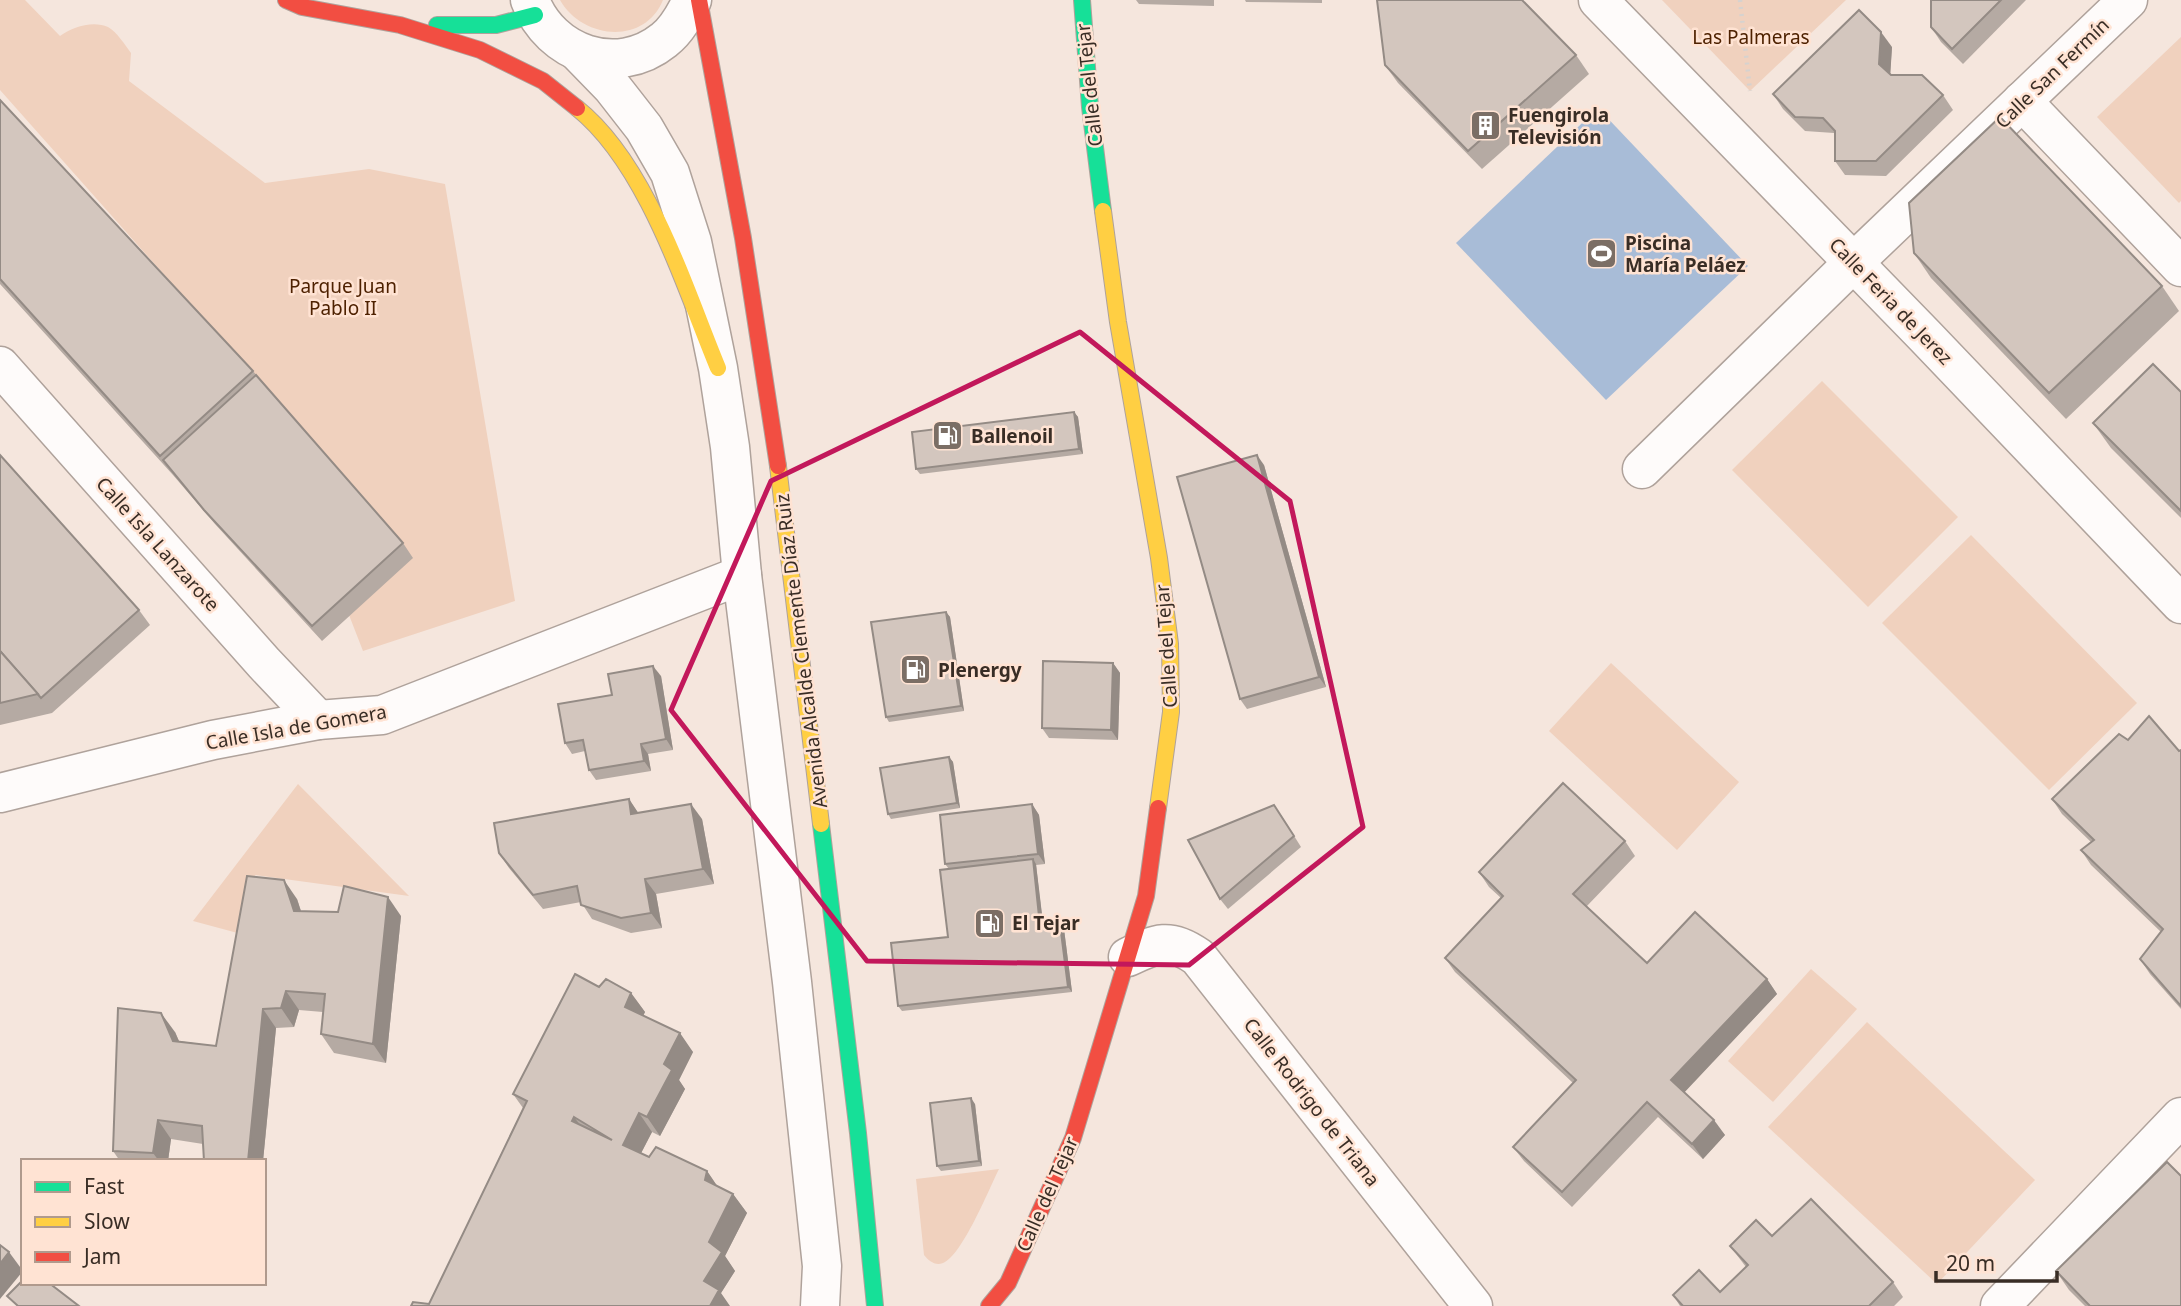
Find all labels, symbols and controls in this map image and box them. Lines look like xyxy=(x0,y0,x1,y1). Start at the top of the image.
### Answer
street label: Calle San Fermín xyxy=(1989,12,2115,134)
street label: Calle del Tejar xyxy=(1070,22,1108,148)
park label: Las Palmeras xyxy=(1692,24,1810,50)
place label: Fuengirola Televisión xyxy=(1508,102,1609,150)
building icon: Fuengirola Televisión xyxy=(1468,109,1502,143)
place label: Piscina María Peláez xyxy=(1625,230,1746,278)
street label: Calle Feria de Jerez xyxy=(1824,232,1958,370)
sports icon: Piscina María Peláez xyxy=(1585,237,1619,271)
park label: Parque Juan Pablo II xyxy=(289,273,397,321)
fuel station icon: Ballenoil xyxy=(931,419,965,453)
place label: Ballenoil xyxy=(971,423,1053,449)
street label: Calle Isla Lanzarote xyxy=(91,471,225,617)
street label: Avenida Alcalde Clemente Díaz Ruiz xyxy=(769,492,833,810)
street label: Calle del Tejar xyxy=(1149,583,1183,709)
fuel station icon: Plenergy xyxy=(898,653,932,687)
place label: Plenergy xyxy=(938,657,1022,683)
street label: Calle Isla de Gomera xyxy=(203,698,389,756)
fuel station icon: El Tejar xyxy=(972,906,1006,940)
place label: El Tejar xyxy=(1012,910,1080,936)
street label: Calle Rodrigo de Triana xyxy=(1238,1013,1386,1191)
street label: Calle del Tejar xyxy=(1010,1132,1084,1256)
legend xyxy=(21,1159,266,1285)
text: Fast xyxy=(84,1172,125,1200)
text: Slow xyxy=(84,1207,130,1235)
scale bar xyxy=(1936,1240,2057,1284)
text: Jam xyxy=(82,1242,121,1270)
text: 20 m xyxy=(1946,1249,1995,1277)

